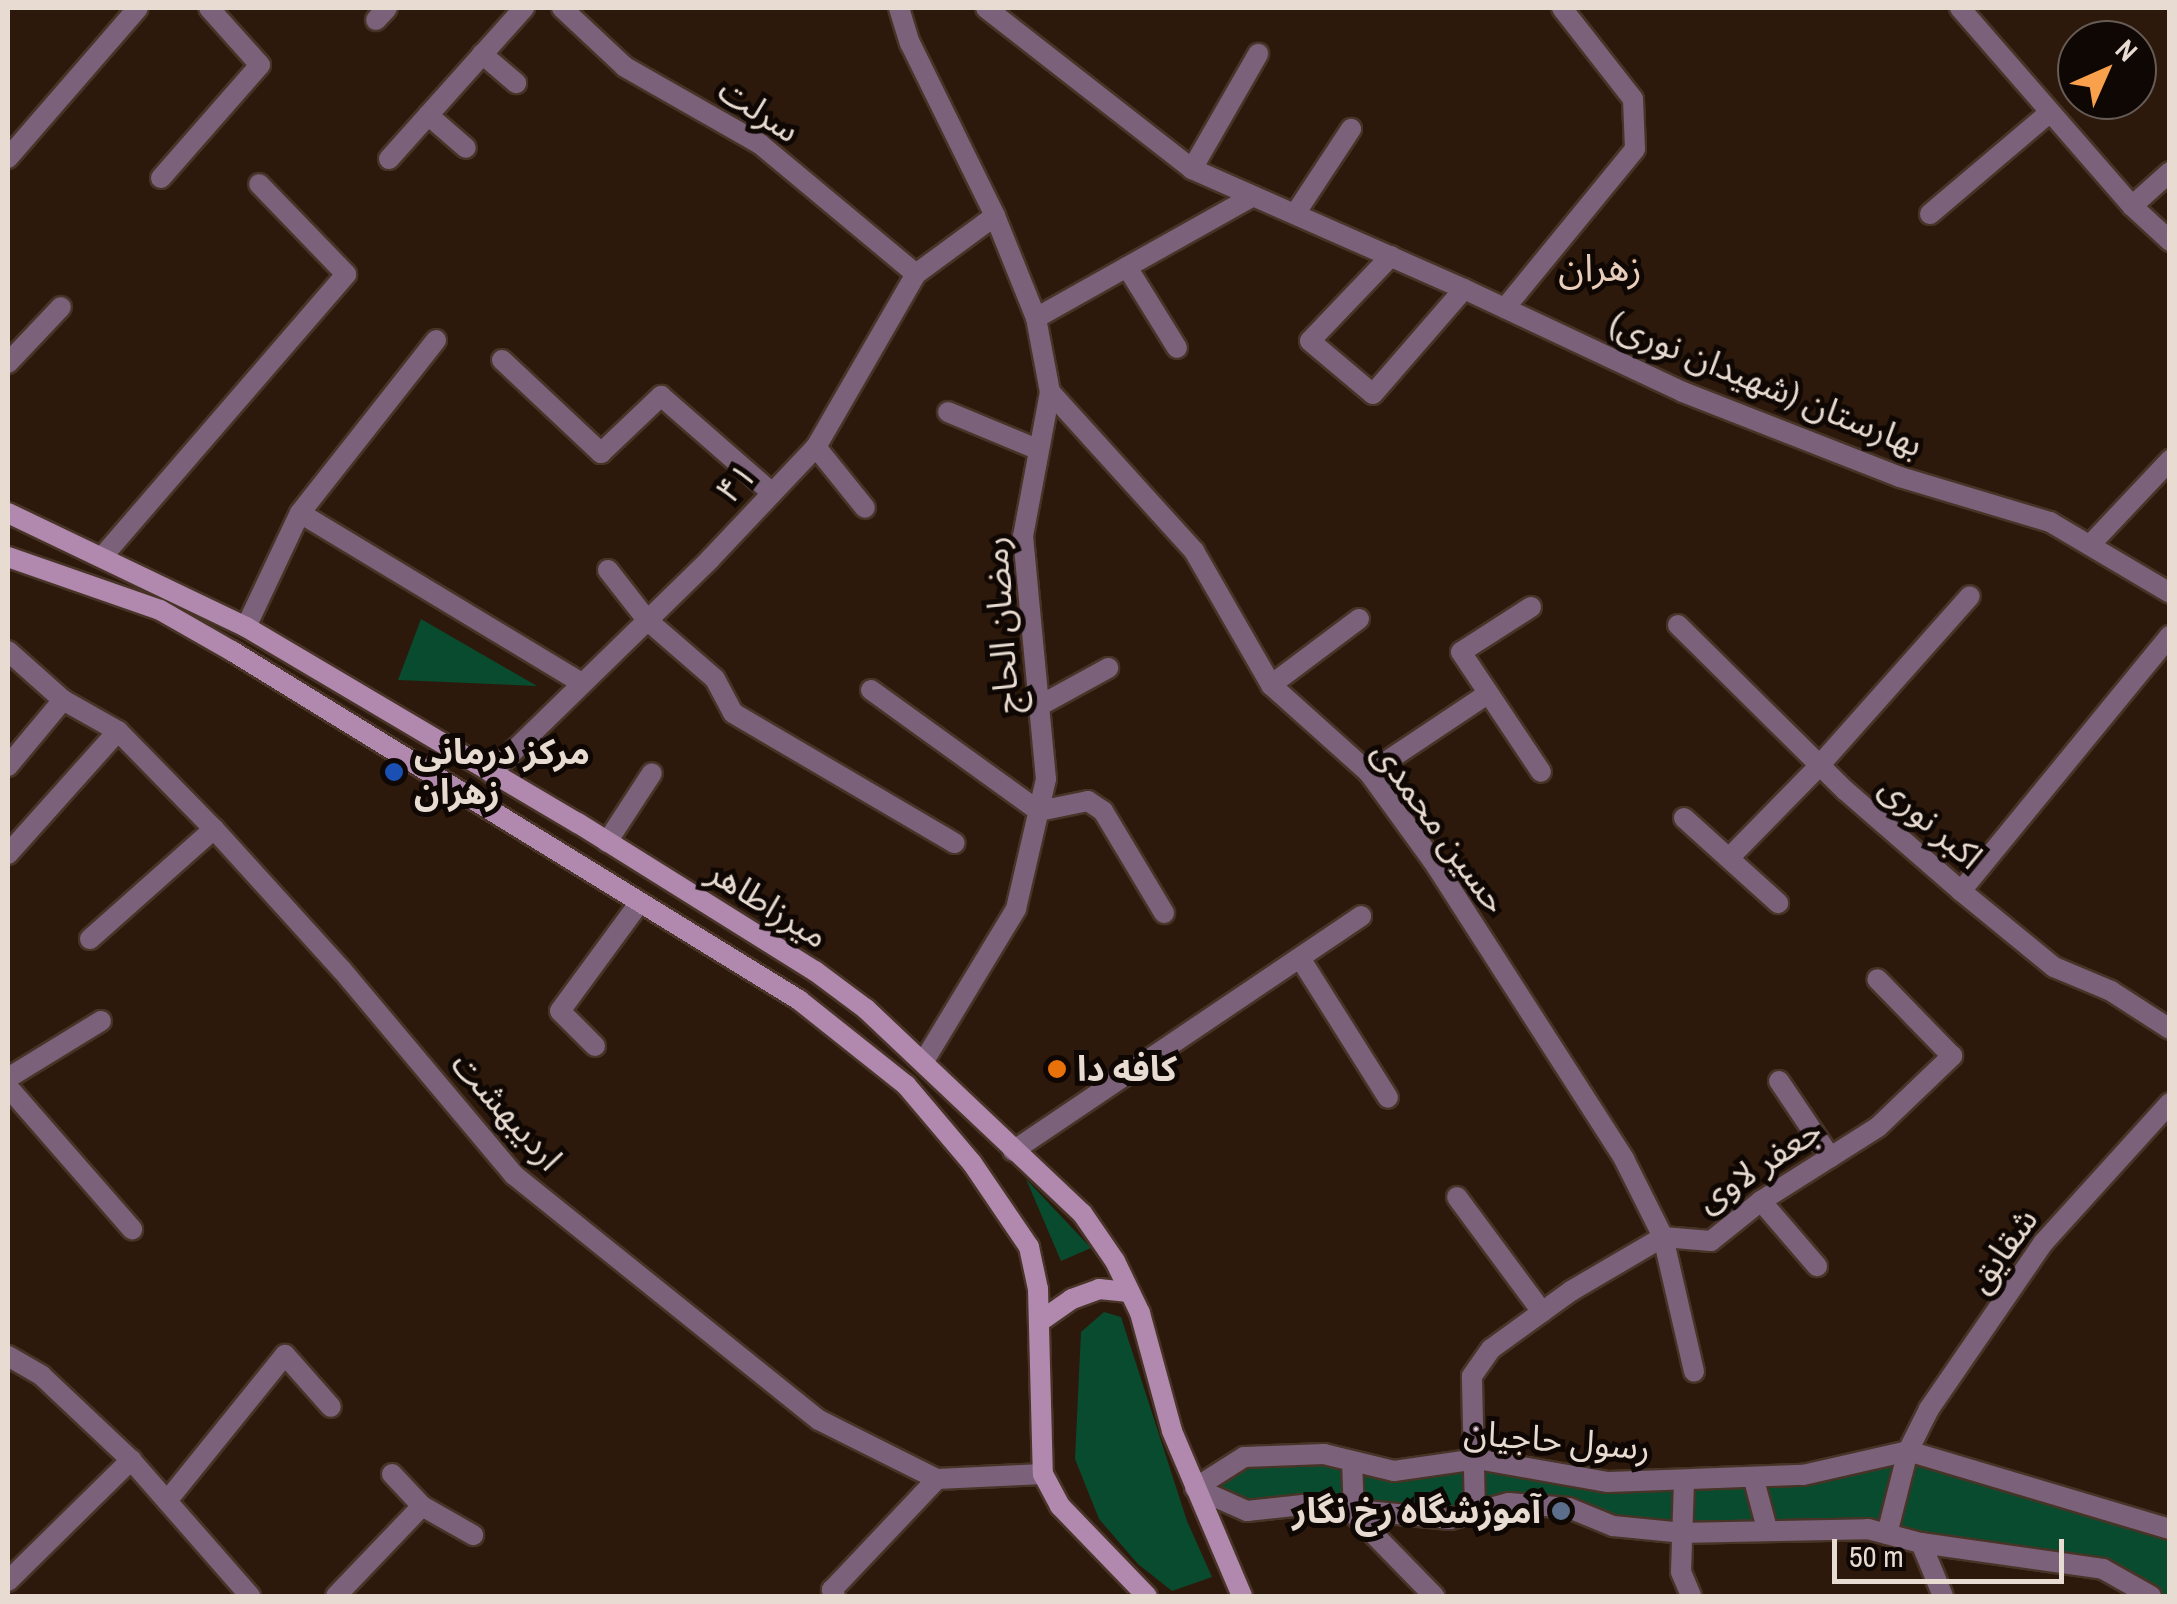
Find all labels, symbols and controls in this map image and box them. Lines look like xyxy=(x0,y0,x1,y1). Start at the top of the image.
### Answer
north arrow xyxy=(2057,20,2157,120)
text: N xyxy=(2107,31,2146,69)
street label: سرلت xyxy=(711,68,807,152)
district label: زهران xyxy=(1558,245,1642,291)
street label: بهارستان (شهیدان نوری) xyxy=(1604,302,1928,466)
street label: ۴۱ xyxy=(707,454,765,512)
street label: رمضان الحاج xyxy=(974,535,1028,715)
place label: مرکز درمانی زهران xyxy=(414,731,590,813)
street label: حسین محمدی xyxy=(1363,733,1517,921)
marker: مرکز درمانی زهران xyxy=(383,761,405,783)
street label: اکبر نوری xyxy=(1871,766,1991,878)
street label: میرزاطاهر xyxy=(700,851,836,957)
street label: اردیبهشت xyxy=(443,1043,571,1179)
place label: کافه دا xyxy=(1077,1048,1177,1090)
marker: کافه دا xyxy=(1046,1058,1068,1080)
street label: جعفر لاوی xyxy=(1689,1109,1829,1221)
street label: شقایق xyxy=(1957,1200,2047,1300)
street label: رسول حاجیان xyxy=(1462,1411,1652,1469)
place label: آموزشگاه رخ نگار xyxy=(1292,1490,1541,1532)
marker: آموزشگاه رخ نگار xyxy=(1550,1500,1572,1522)
scale bar xyxy=(1837,1519,2070,1581)
text: 50 m xyxy=(1849,1536,1904,1576)

